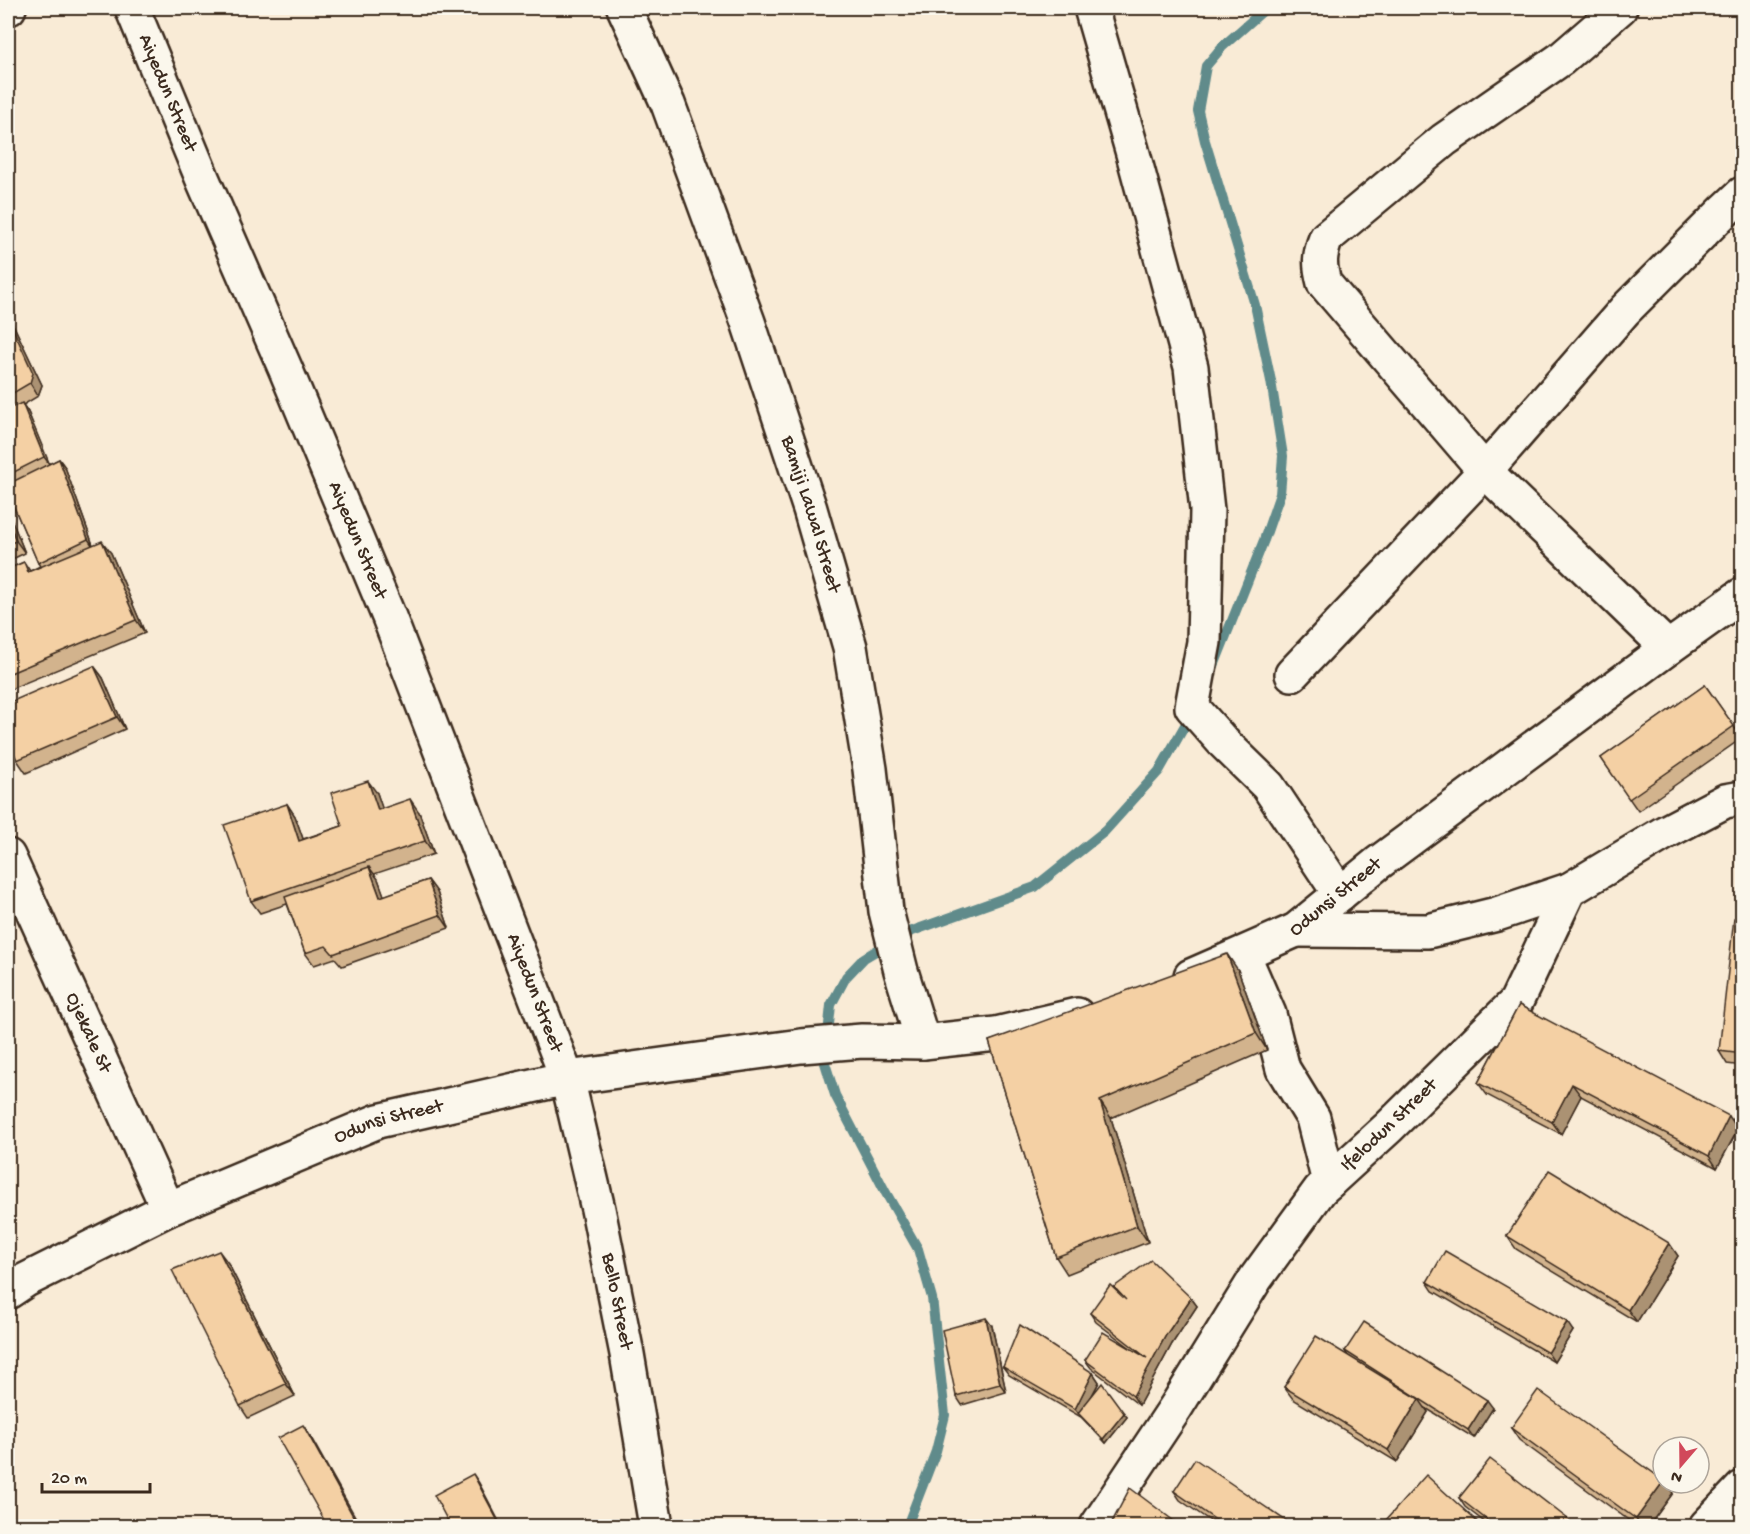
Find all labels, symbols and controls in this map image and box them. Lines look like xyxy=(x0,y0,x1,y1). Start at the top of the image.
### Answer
street label: Aiyedun Street xyxy=(133,31,202,157)
street label: Bamiji Lawal Street xyxy=(775,432,846,597)
street label: Aiyedun Street xyxy=(322,478,392,604)
street label: Odunsi Street xyxy=(1285,852,1388,942)
street label: Aiyedun Street xyxy=(501,930,568,1057)
street label: Ojekale St xyxy=(60,989,117,1078)
street label: Ifelodun Street xyxy=(1336,1073,1444,1177)
street label: Odunsi Street xyxy=(331,1095,447,1150)
street label: Bello Street xyxy=(595,1250,638,1353)
north arrow xyxy=(1651,1435,1711,1495)
scale bar xyxy=(42,1456,150,1494)
text: N xyxy=(1668,1465,1685,1487)
text: 20 m xyxy=(51,1469,87,1490)

